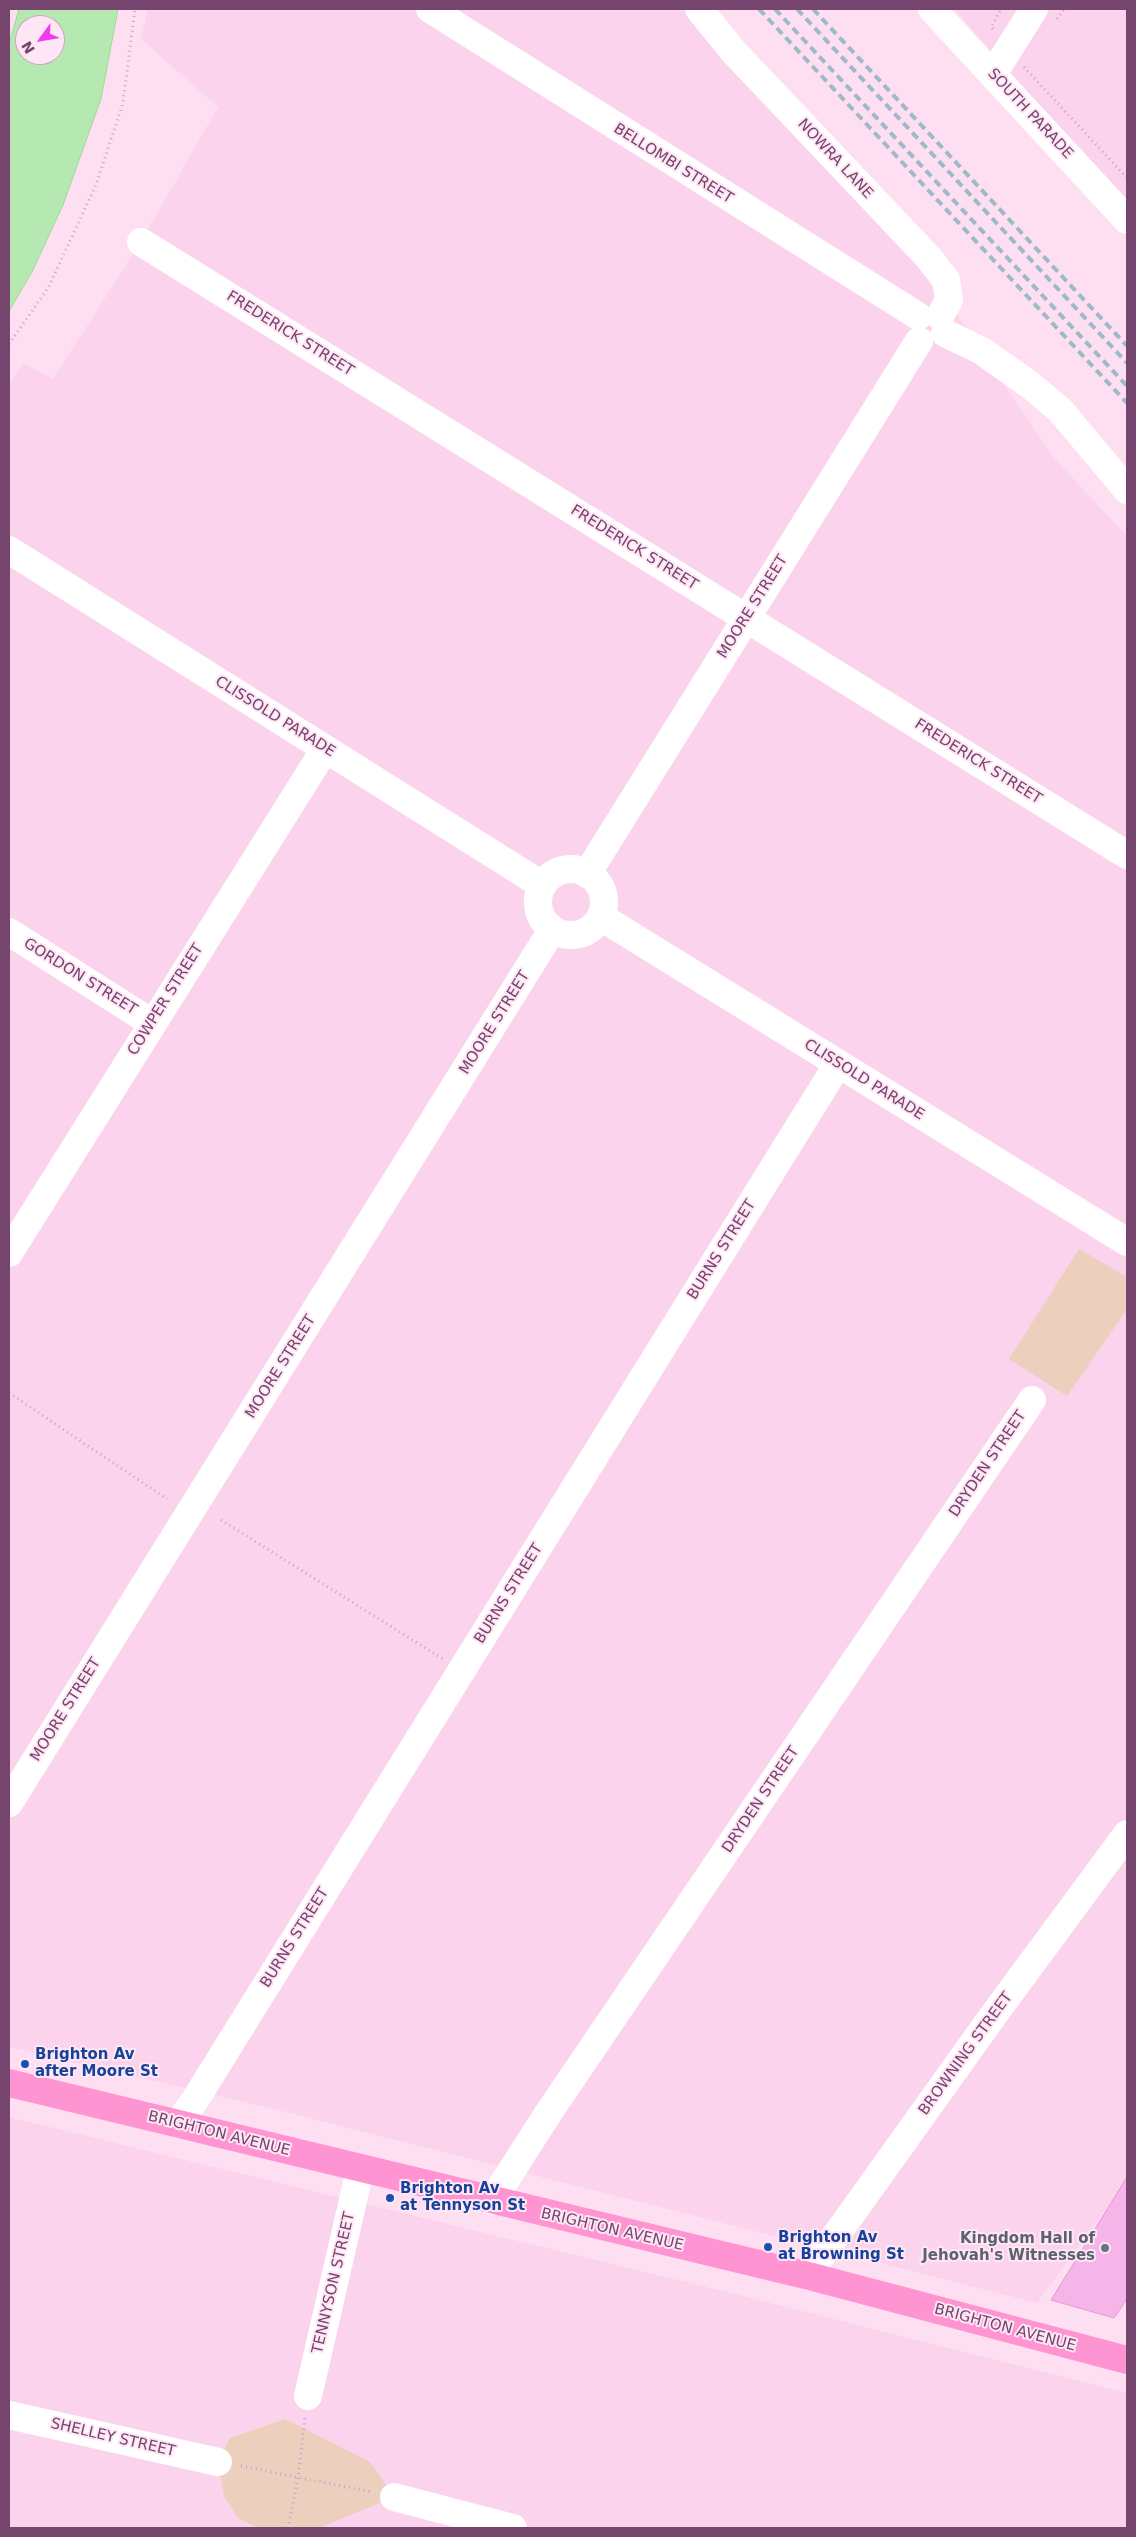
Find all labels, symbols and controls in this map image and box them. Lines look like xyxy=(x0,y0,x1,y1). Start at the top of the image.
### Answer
north arrow xyxy=(15,15,65,65)
text: N xyxy=(18,38,38,57)
street label: SOUTH PARADE xyxy=(984,65,1076,163)
street label: NOWRA LANE xyxy=(794,115,876,203)
street label: BELLOMBI STREET xyxy=(610,120,736,208)
street label: FREDERICK STREET xyxy=(223,287,357,381)
street label: FREDERICK STREET xyxy=(567,501,701,595)
street label: MOORE STREET xyxy=(714,552,792,662)
street label: CLISSOLD PARADE xyxy=(212,673,338,761)
street label: FREDERICK STREET xyxy=(911,715,1045,809)
street label: GORDON STREET xyxy=(20,935,140,1019)
street label: COWPER STREET xyxy=(124,941,208,1059)
street label: MOORE STREET xyxy=(456,968,534,1078)
street label: CLISSOLD PARADE xyxy=(801,1036,927,1124)
street label: BURNS STREET xyxy=(684,1197,760,1303)
street label: MOORE STREET xyxy=(242,1312,320,1422)
street label: DRYDEN STREET xyxy=(946,1407,1030,1521)
street label: BURNS STREET xyxy=(471,1541,547,1647)
street label: MOORE STREET xyxy=(27,1655,105,1765)
street label: DRYDEN STREET xyxy=(719,1743,803,1857)
street label: BURNS STREET xyxy=(257,1885,333,1991)
street label: BROWNING STREET xyxy=(915,1989,1017,2119)
place label: Brighton Av after Moore St xyxy=(35,2046,158,2081)
marker: Brighton Av after Moore St xyxy=(19,2058,31,2070)
street label: BRIGHTON AVENUE xyxy=(146,2108,292,2160)
place label: Brighton Av at Tennyson St xyxy=(400,2180,525,2215)
marker: Brighton Av at Tennyson St xyxy=(384,2192,396,2204)
street label: BRIGHTON AVENUE xyxy=(539,2205,685,2255)
street label: TENNYSON STREET xyxy=(309,2210,359,2356)
place label: Brighton Av at Browning St xyxy=(778,2229,904,2264)
place label: Kingdom Hall of Jehovah's Witnesses xyxy=(922,2230,1095,2265)
marker: Brighton Av at Browning St xyxy=(762,2241,774,2253)
marker: Kingdom Hall of Jehovah's Witnesses xyxy=(1099,2242,1111,2254)
street label: BRIGHTON AVENUE xyxy=(932,2300,1078,2356)
street label: SHELLEY STREET xyxy=(49,2415,177,2461)

